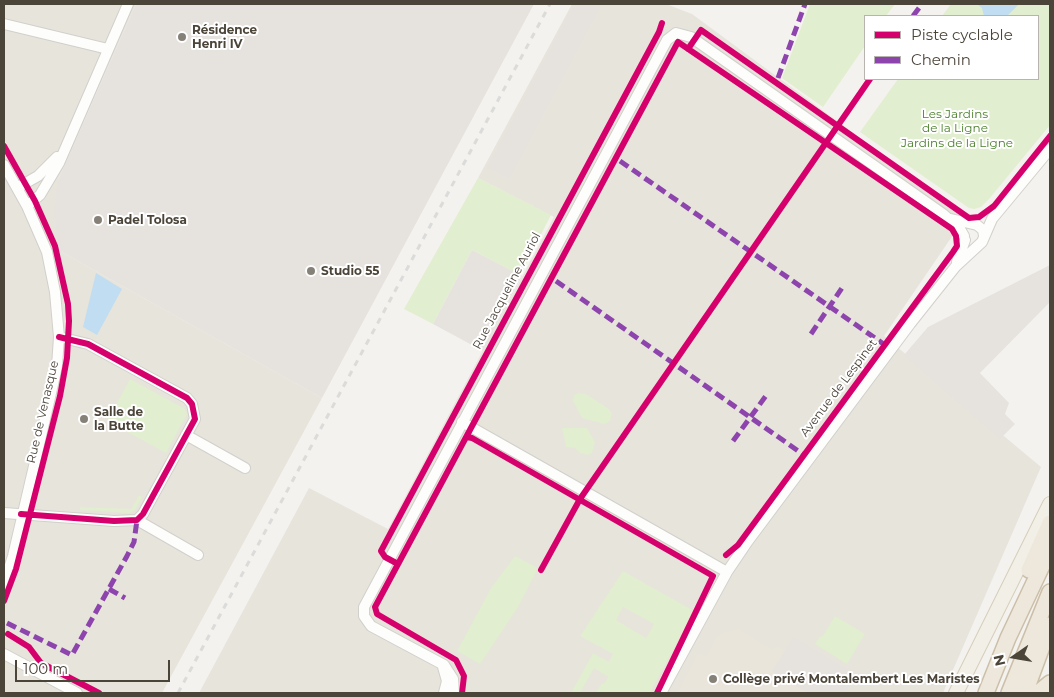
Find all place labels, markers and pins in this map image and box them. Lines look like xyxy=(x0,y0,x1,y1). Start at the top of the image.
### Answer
place label: Résidence Henri IV xyxy=(192,23,257,51)
marker: Résidence Henri IV xyxy=(176,31,188,43)
place label: Padel Tolosa xyxy=(108,213,187,227)
marker: Padel Tolosa xyxy=(92,214,104,226)
place label: Studio 55 xyxy=(321,264,380,278)
marker: Studio 55 xyxy=(305,265,317,277)
place label: Salle de la Butte xyxy=(94,405,144,433)
marker: Salle de la Butte xyxy=(78,413,90,425)
place label: Collège privé Montalembert Les Maristes xyxy=(723,672,980,686)
marker: Collège privé Montalembert Les Maristes xyxy=(707,673,719,685)

